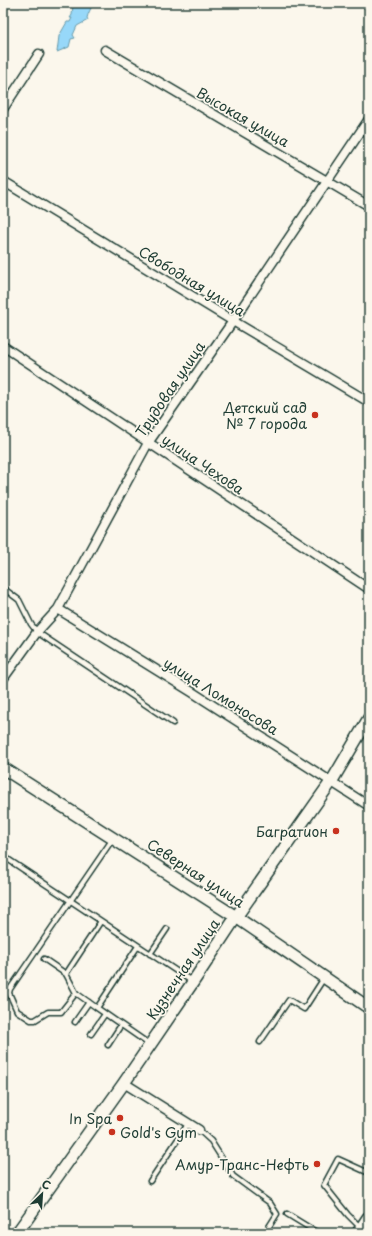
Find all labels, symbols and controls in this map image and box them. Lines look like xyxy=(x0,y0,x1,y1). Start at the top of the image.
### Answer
street label: Высокая улица xyxy=(193,82,293,152)
street label: Свободная улица xyxy=(135,241,250,321)
street label: Трудовая улица xyxy=(130,337,210,441)
place label: Детский сад № 7 города xyxy=(223,397,307,434)
marker: Детский сад № 7 города xyxy=(310,410,320,420)
street label: улица Чехова xyxy=(158,429,249,500)
street label: улица Ломоносова xyxy=(159,652,283,740)
place label: Багратион xyxy=(256,821,328,842)
marker: Багратион xyxy=(331,826,341,836)
street label: Северная улица xyxy=(143,834,249,913)
street label: Кузнечная улица xyxy=(141,914,225,1024)
place label: In Spa xyxy=(69,1108,112,1129)
marker: In Spa xyxy=(115,1113,125,1123)
place label: Gold's Gym xyxy=(120,1122,197,1143)
marker: Gold's Gym xyxy=(107,1127,117,1137)
place label: Амур-Транс-Нефть xyxy=(175,1154,309,1175)
marker: Амур-Транс-Нефть xyxy=(312,1159,322,1169)
north arrow xyxy=(22,1174,62,1214)
text: С xyxy=(39,1175,54,1194)

